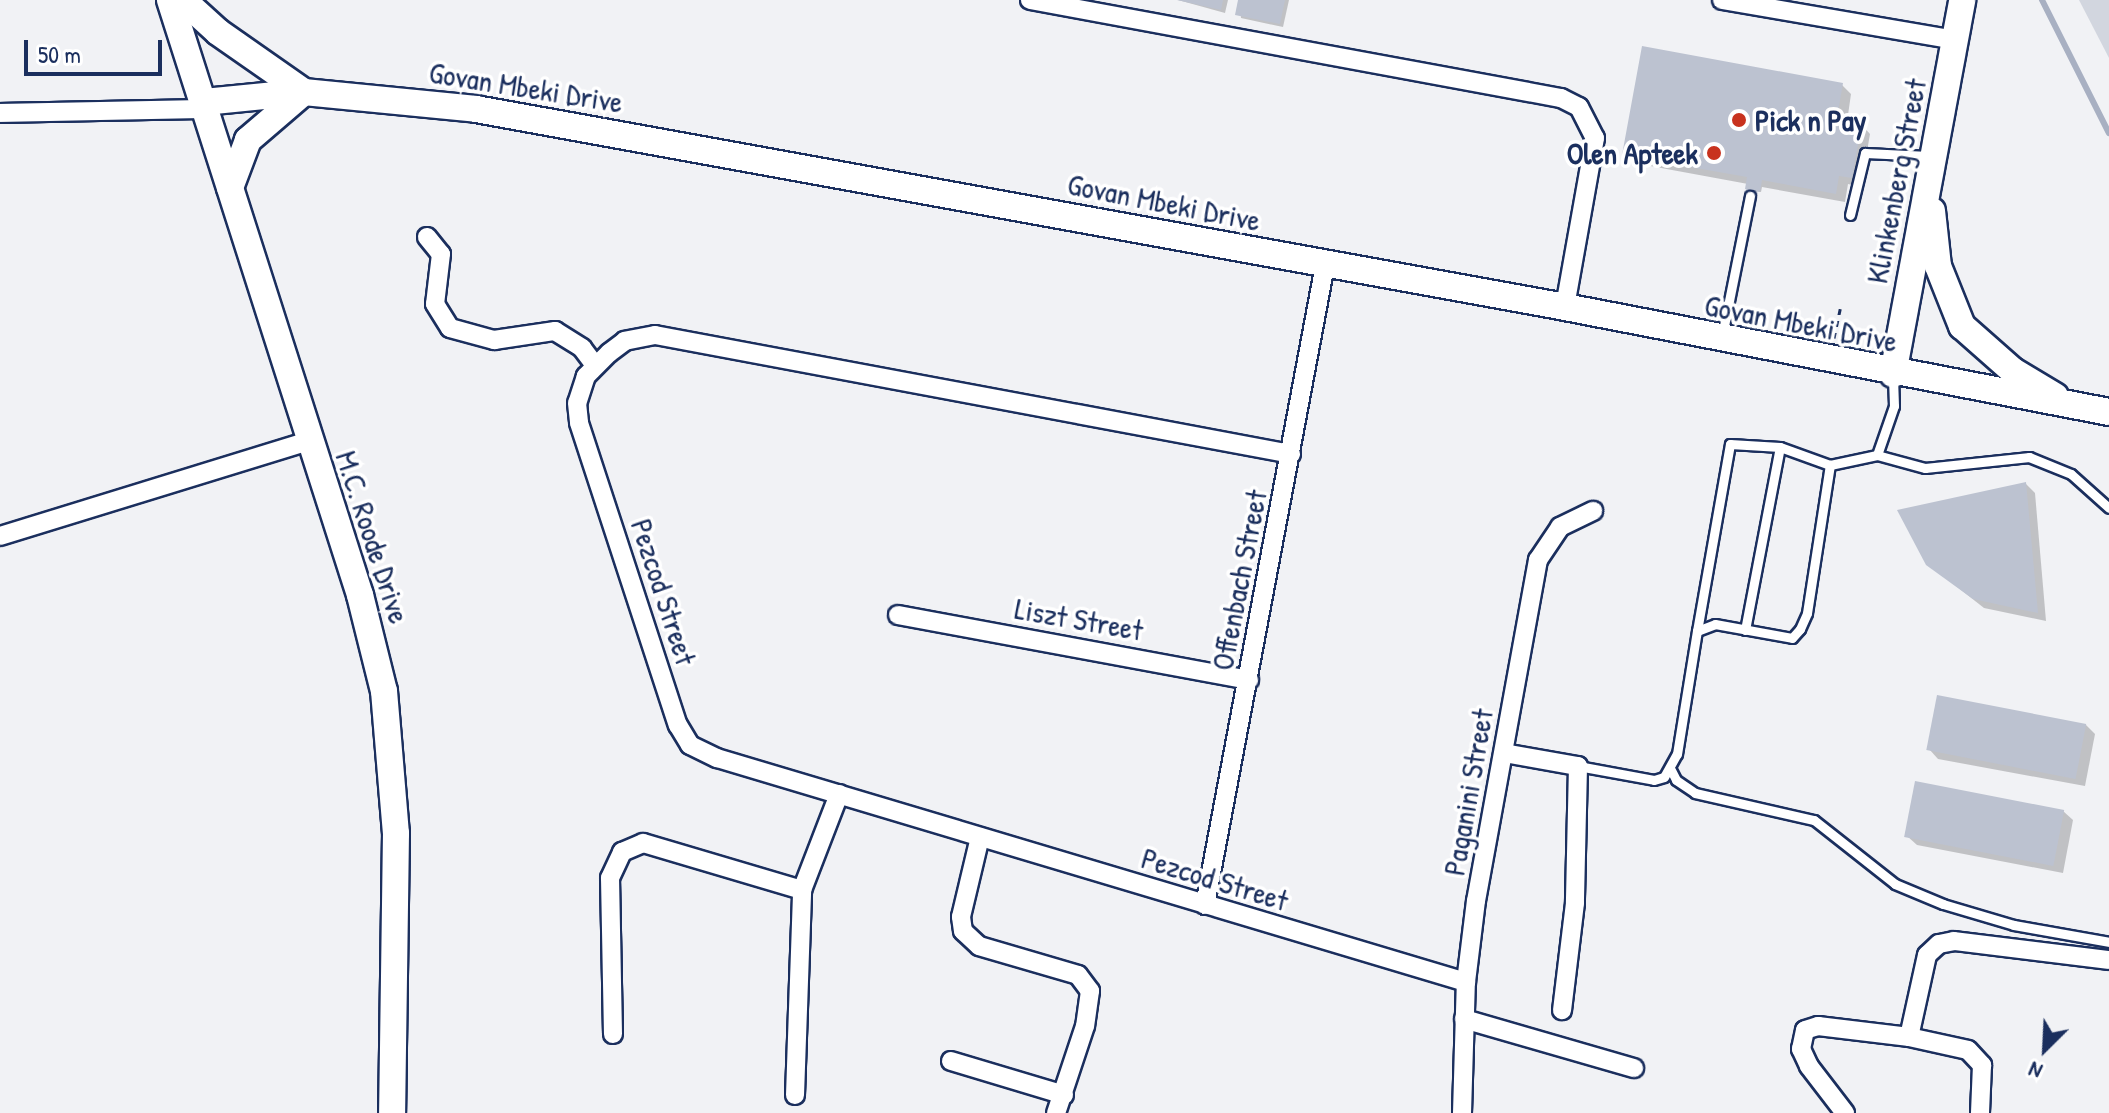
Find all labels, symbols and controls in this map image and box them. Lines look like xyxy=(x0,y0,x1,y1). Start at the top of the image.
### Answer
scale bar xyxy=(28,24,166,74)
text: 50 m xyxy=(38,38,81,70)
street label: Govan Mbeki Drive xyxy=(427,54,625,120)
street label: Klinkenberg Street xyxy=(1859,76,1933,286)
place label: Pick n Pay xyxy=(1755,102,1866,138)
marker: Pick n Pay xyxy=(1730,111,1748,129)
place label: Olen Apteek xyxy=(1567,135,1698,171)
marker: Olen Apteek xyxy=(1705,144,1723,162)
street label: Govan Mbeki Drive xyxy=(1065,166,1263,238)
street label: Govan Mbeki Drive xyxy=(1702,287,1900,359)
street label: M.C. Roode Drive xyxy=(328,446,418,628)
street label: Offenbach Street xyxy=(1204,487,1274,673)
street label: Pezcod Street xyxy=(623,514,705,670)
street label: Liszt Street xyxy=(1012,590,1146,648)
street label: Paganini Street xyxy=(1436,706,1500,878)
street label: Pezcod Street xyxy=(1137,840,1293,918)
north arrow xyxy=(2005,1009,2085,1089)
text: N xyxy=(2024,1055,2047,1087)

